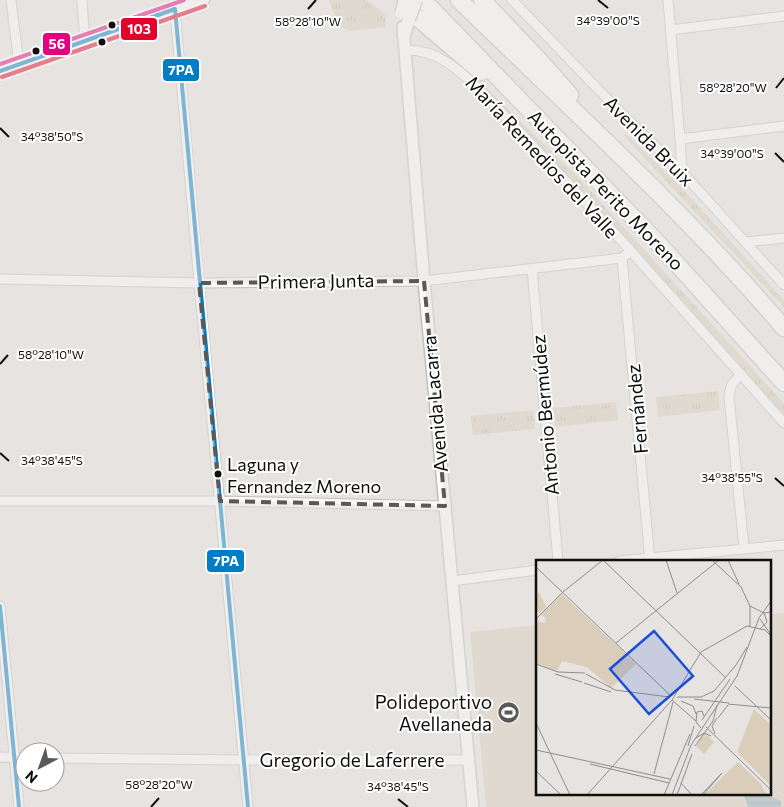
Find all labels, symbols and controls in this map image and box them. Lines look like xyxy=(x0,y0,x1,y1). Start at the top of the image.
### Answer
text: 34°39'00"S xyxy=(576,13,640,27)
text: 58°28'10"W xyxy=(275,14,341,28)
line badge: 103 xyxy=(120,17,158,41)
unlabelled marker xyxy=(107,20,117,30)
text: 103 xyxy=(127,20,151,37)
line badge: 56 xyxy=(42,32,71,56)
text: 56 xyxy=(49,35,66,52)
unlabelled marker xyxy=(97,37,107,47)
unlabelled marker xyxy=(31,46,41,56)
line badge: 7PA xyxy=(162,58,200,82)
text: 7PA xyxy=(168,61,194,78)
street label: María Remedios del Valle xyxy=(461,71,623,242)
text: 58°28'20"W xyxy=(699,80,767,94)
street label: Avenida Bruix xyxy=(600,91,699,190)
street label: Autopista Perito Moreno xyxy=(524,105,689,275)
text: 34°38'50"S xyxy=(21,129,83,143)
text: 34°39'00"S xyxy=(700,146,764,160)
street label: Primera Junta xyxy=(257,268,375,293)
street label: Antonio Bermúdez xyxy=(526,334,563,496)
street label: Avenida Lacarra xyxy=(417,335,452,473)
text: 58°28'10"W xyxy=(18,347,84,361)
street label: Fernández xyxy=(621,363,652,455)
text: 34°38'45"S xyxy=(21,453,83,467)
place label: Laguna y Fernandez Moreno xyxy=(227,453,381,497)
marker: Laguna y Fernandez Moreno xyxy=(213,469,223,479)
text: 34°38'55"S xyxy=(701,470,763,484)
line badge: 7PA xyxy=(206,549,245,573)
text: 7PA xyxy=(213,552,239,569)
inset map xyxy=(536,560,772,794)
place label: Polideportivo Avellaneda xyxy=(375,690,492,735)
sports icon: Polideportivo Avellaneda xyxy=(496,701,520,725)
north arrow xyxy=(15,742,65,792)
street label: Gregorio de Laferrere xyxy=(260,748,444,771)
text: N xyxy=(22,767,41,787)
text: 58°28'20"W xyxy=(125,777,193,791)
text: 34°38'45"S xyxy=(367,779,429,793)

